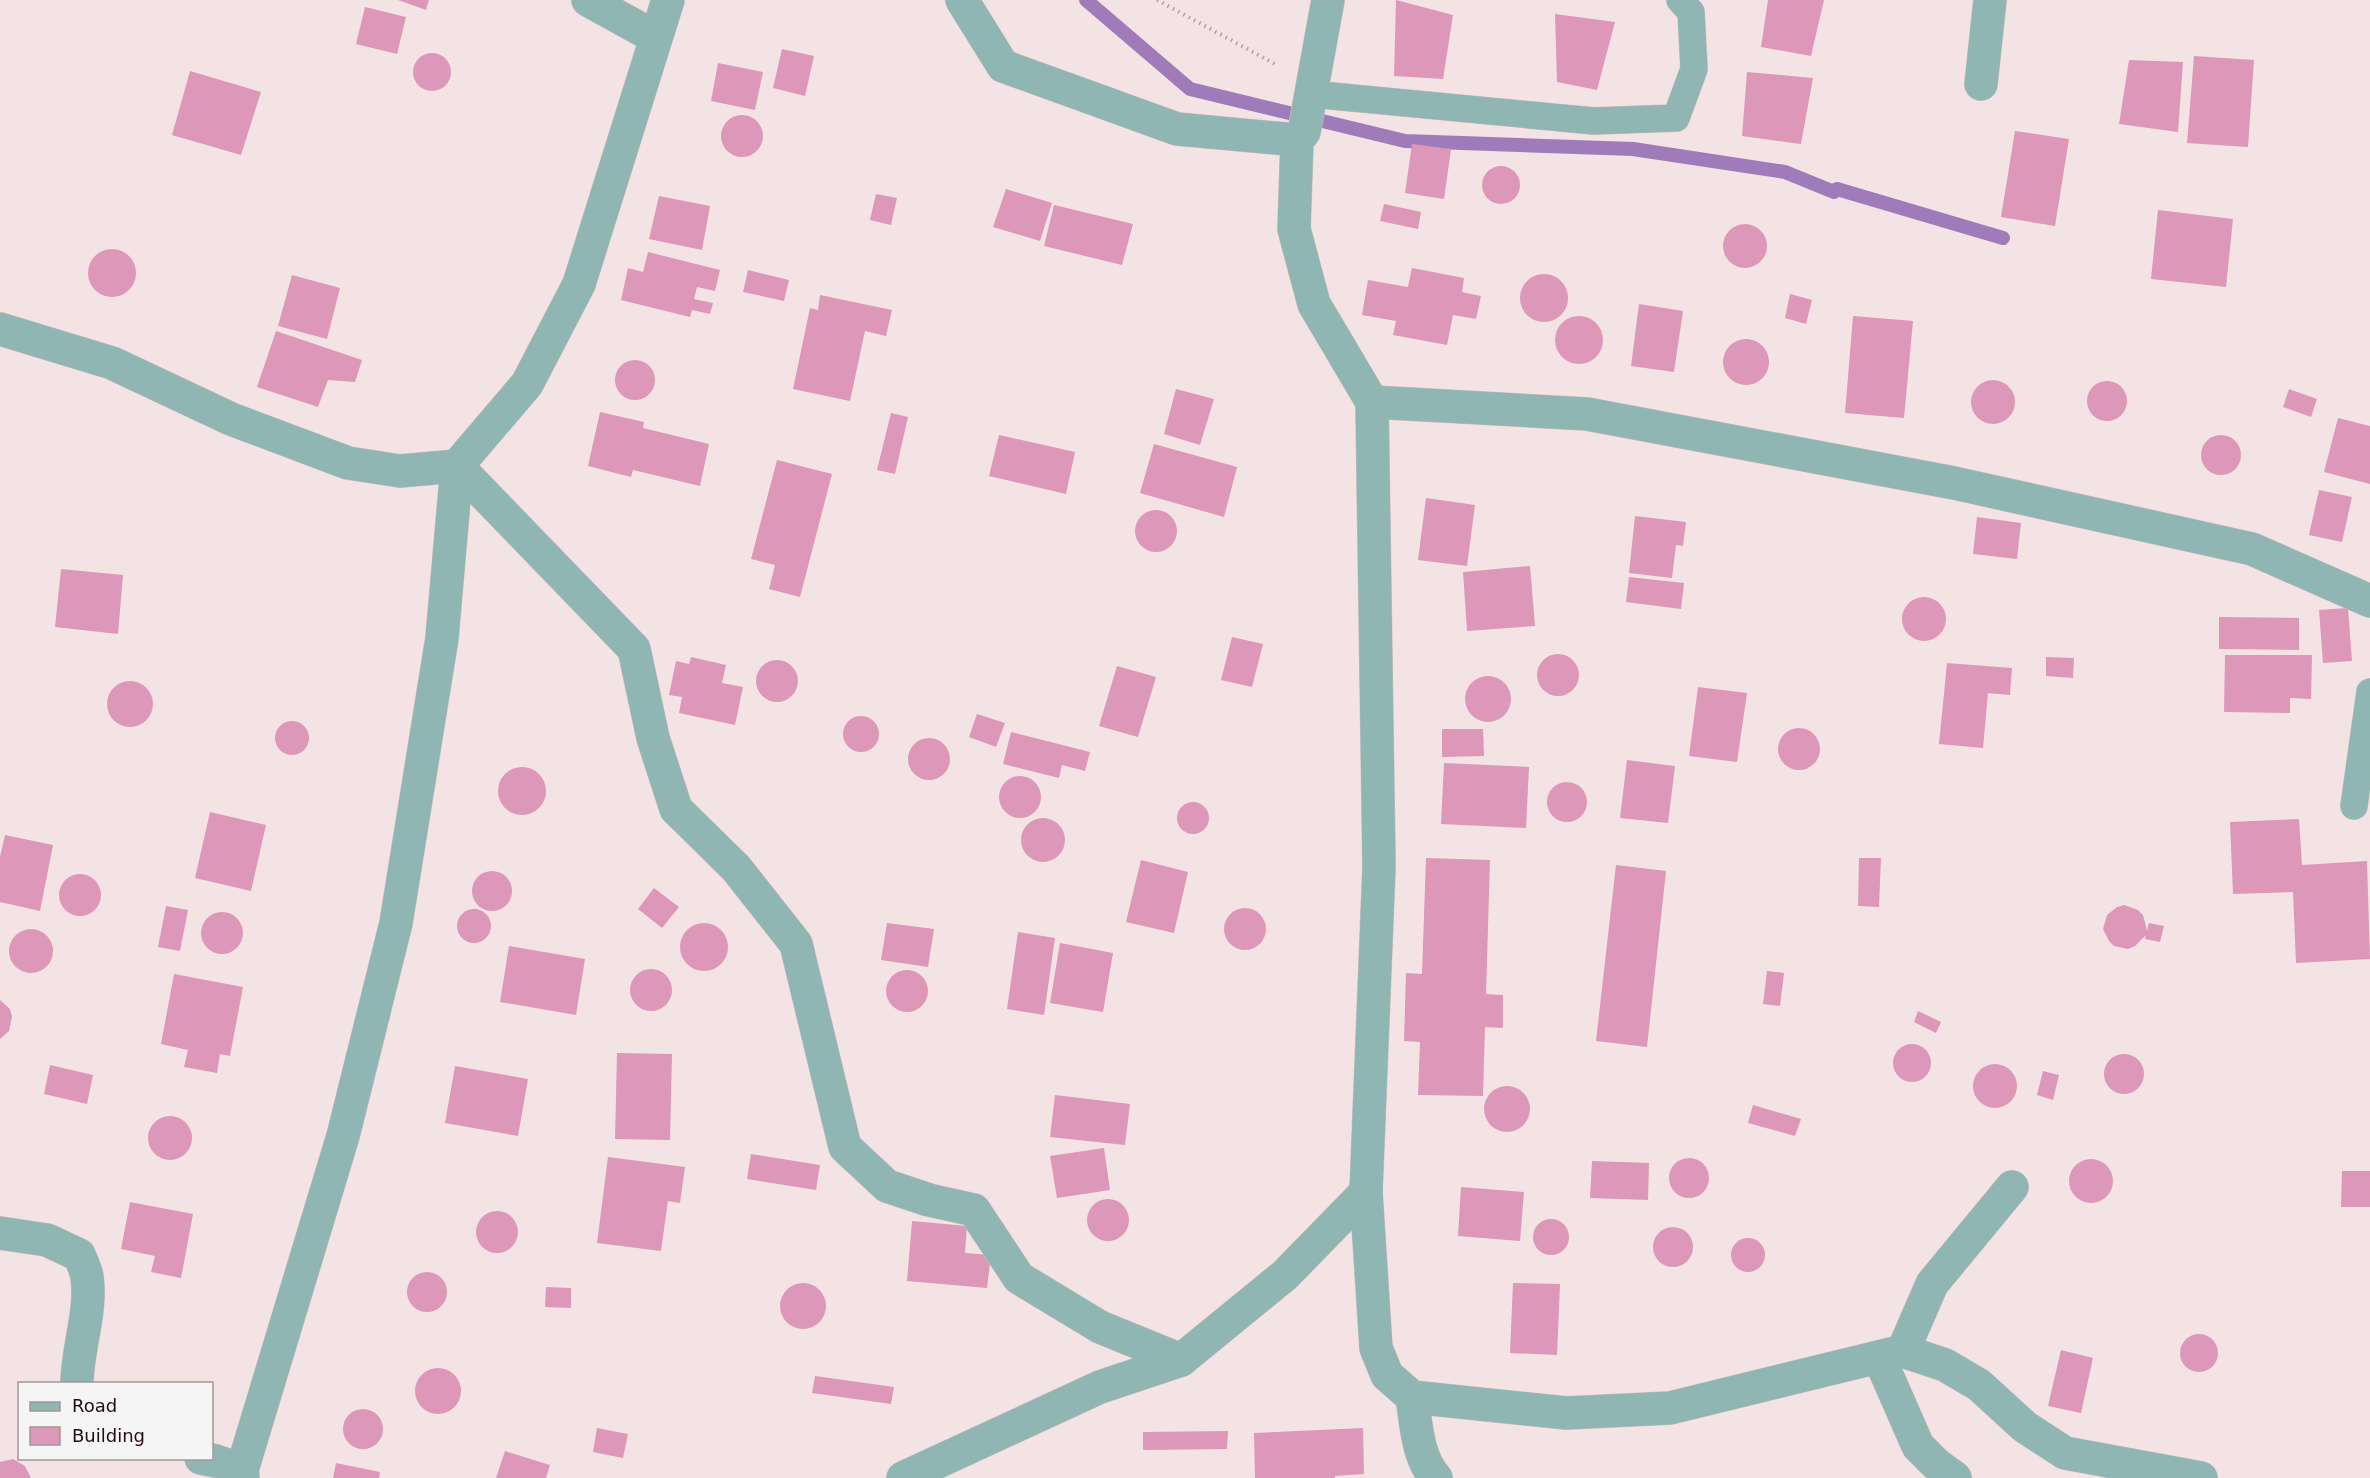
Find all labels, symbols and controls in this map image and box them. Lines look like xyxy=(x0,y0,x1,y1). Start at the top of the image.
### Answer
legend xyxy=(18,1382,213,1460)
text: Road xyxy=(72,1395,117,1416)
text: Building xyxy=(72,1425,145,1446)

